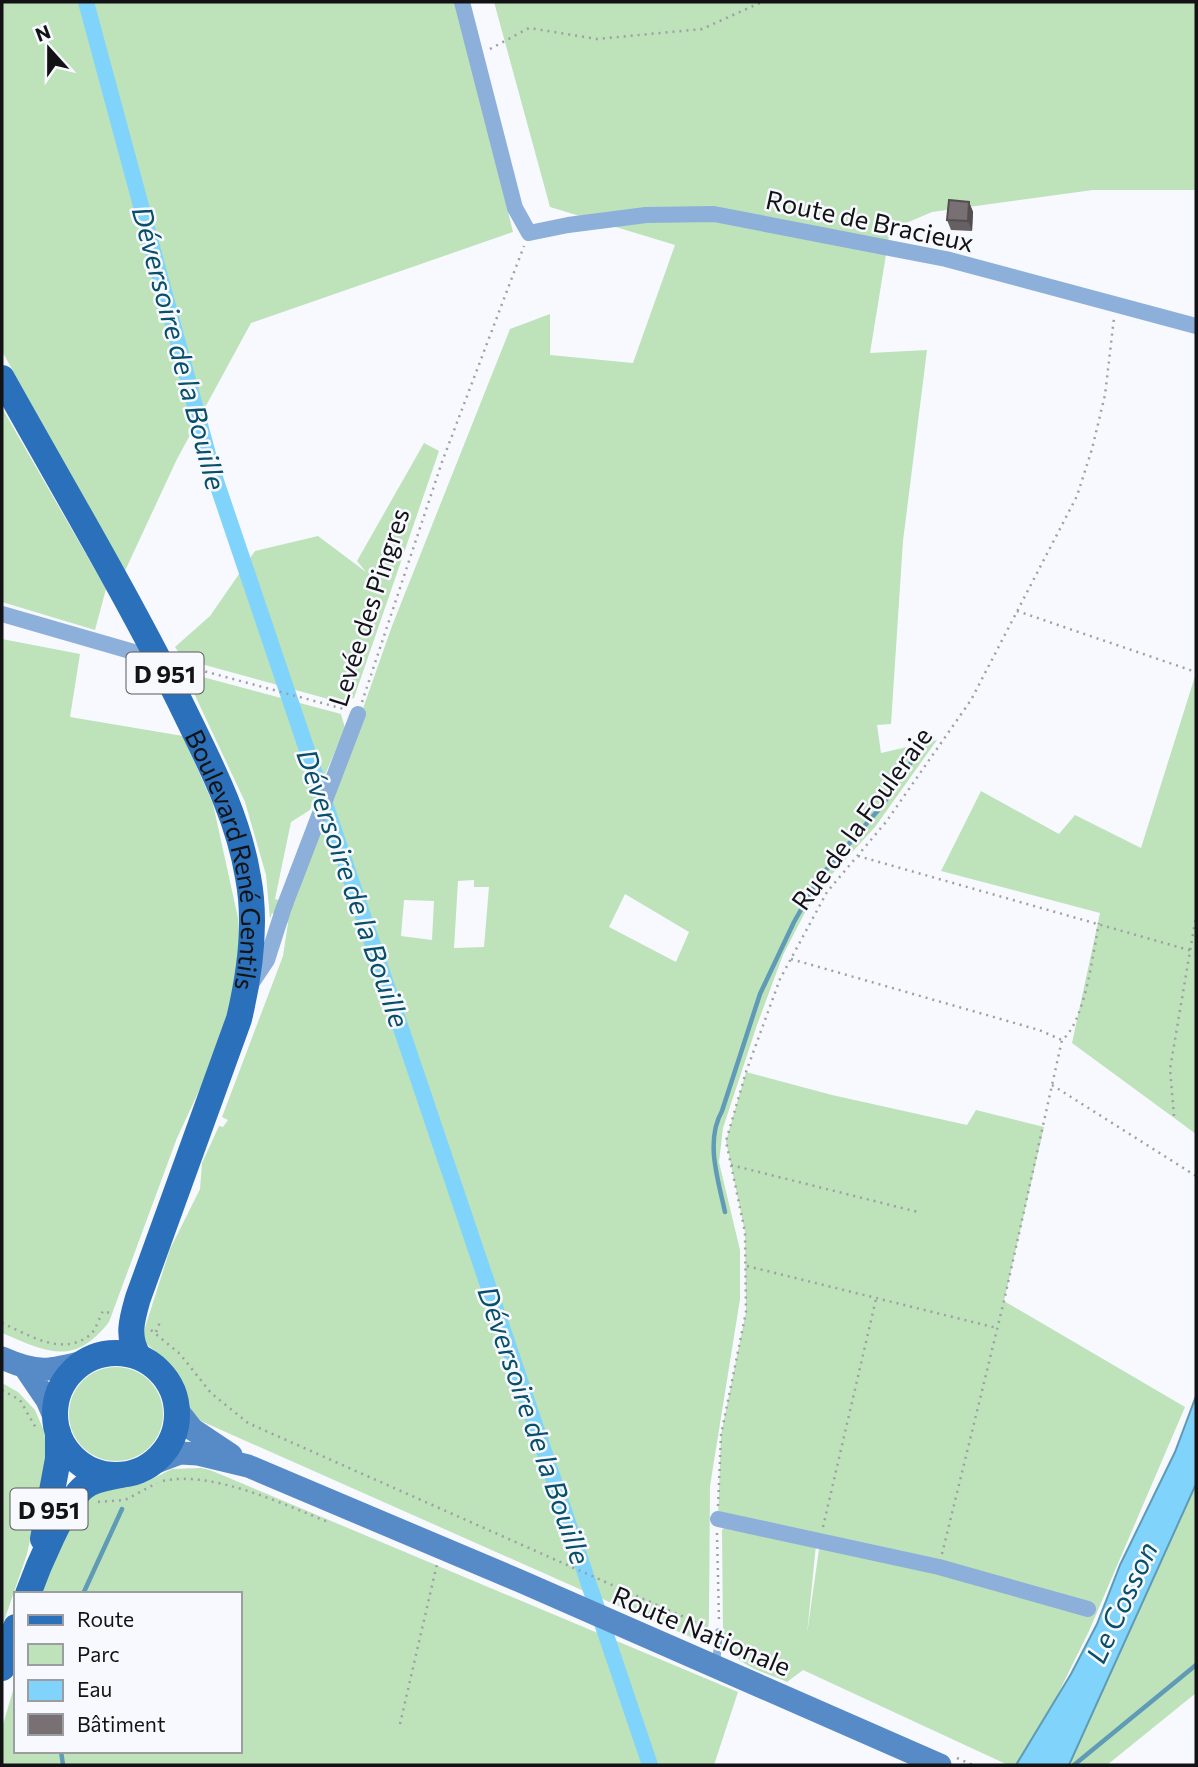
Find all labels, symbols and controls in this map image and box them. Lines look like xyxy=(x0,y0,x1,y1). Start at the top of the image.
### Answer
north arrow xyxy=(14,14,84,84)
text: N xyxy=(32,19,54,46)
street label: Route de Bracieux xyxy=(763,183,977,257)
water label: Déversoire de la Bouille xyxy=(126,202,234,494)
street label: Levée des Pingres xyxy=(321,504,415,710)
road number: D 951 xyxy=(127,652,204,694)
street label: Rue de la Fouleraie xyxy=(784,721,938,915)
street label: Boulevard René Gentils xyxy=(180,724,268,993)
water label: Déversoire de la Bouille xyxy=(290,744,418,1032)
water label: Déversoire de la Bouille xyxy=(471,1281,599,1569)
road number: D 951 xyxy=(10,1489,88,1530)
water label: Le Cosson xyxy=(1078,1536,1164,1668)
street label: Route Nationale xyxy=(608,1578,796,1682)
legend xyxy=(14,1592,242,1753)
text: Route xyxy=(77,1606,134,1631)
text: Parc xyxy=(77,1641,120,1666)
text: Eau xyxy=(77,1676,112,1701)
text: Bâtiment xyxy=(77,1711,166,1736)

